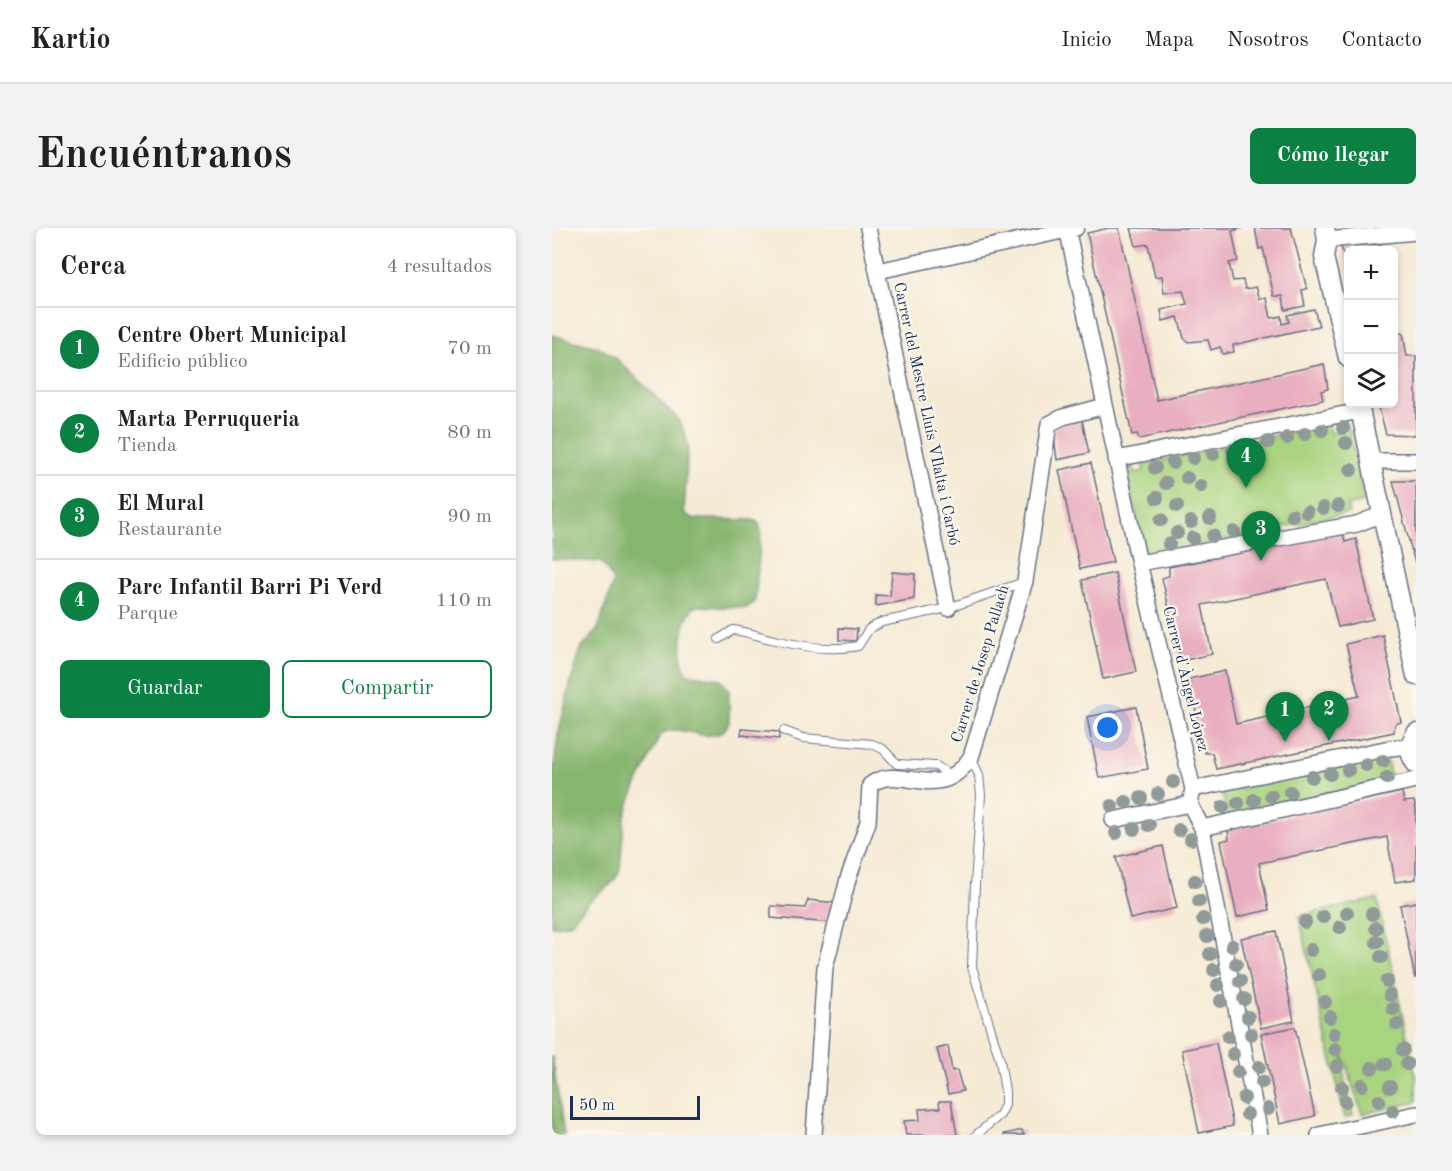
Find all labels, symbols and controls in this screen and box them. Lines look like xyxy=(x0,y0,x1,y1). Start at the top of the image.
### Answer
text: Kartio xyxy=(30,27,111,55)
text: Inicio xyxy=(1061,30,1112,51)
text: Mapa xyxy=(1145,30,1194,51)
text: Nosotros xyxy=(1227,30,1309,51)
text: Contacto xyxy=(1342,30,1422,51)
button: Cómo llegar xyxy=(1250,128,1416,184)
text: Encuéntranos xyxy=(36,135,292,177)
map controls xyxy=(1344,246,1398,408)
button: + xyxy=(1344,246,1398,300)
text: Cerca xyxy=(60,254,126,280)
text: 4 resultados xyxy=(387,257,492,277)
street label: Carrer del Mestre Lluís VIlalta i Carbó xyxy=(890,281,962,547)
button: − xyxy=(1344,300,1398,354)
text: Centre Obert Municipal xyxy=(117,325,347,347)
text: 1 xyxy=(74,339,85,359)
text: 70 m xyxy=(447,339,492,359)
text: Edificio público xyxy=(117,352,248,372)
button: layers xyxy=(1344,354,1398,408)
text: Marta Perruqueria xyxy=(117,409,300,431)
text: 2 xyxy=(74,423,85,443)
text: 80 m xyxy=(447,423,492,443)
text: Tienda xyxy=(117,436,177,456)
pin: 4 xyxy=(1226,438,1266,488)
text: El Mural xyxy=(117,493,204,515)
text: 3 xyxy=(74,507,85,527)
text: 90 m xyxy=(447,507,492,527)
pin: 3 xyxy=(1242,512,1280,561)
text: Restaurante xyxy=(117,520,222,540)
text: Parc Infantil Barri Pi Verd xyxy=(117,577,382,599)
street label: Carrer de Josep Pallach xyxy=(949,583,1013,745)
text: 4 xyxy=(74,591,85,611)
text: 110 m xyxy=(436,591,492,611)
text: Parque xyxy=(117,604,178,624)
street label: Carrer d'Àngel López xyxy=(1159,604,1215,753)
button: Guardar xyxy=(60,660,270,718)
button: Compartir xyxy=(282,660,492,718)
pin: 1 xyxy=(1266,692,1304,742)
pin: 2 xyxy=(1310,692,1348,741)
your location xyxy=(1093,713,1122,742)
scale bar xyxy=(570,1093,700,1120)
text: 50 m xyxy=(579,1098,615,1114)

